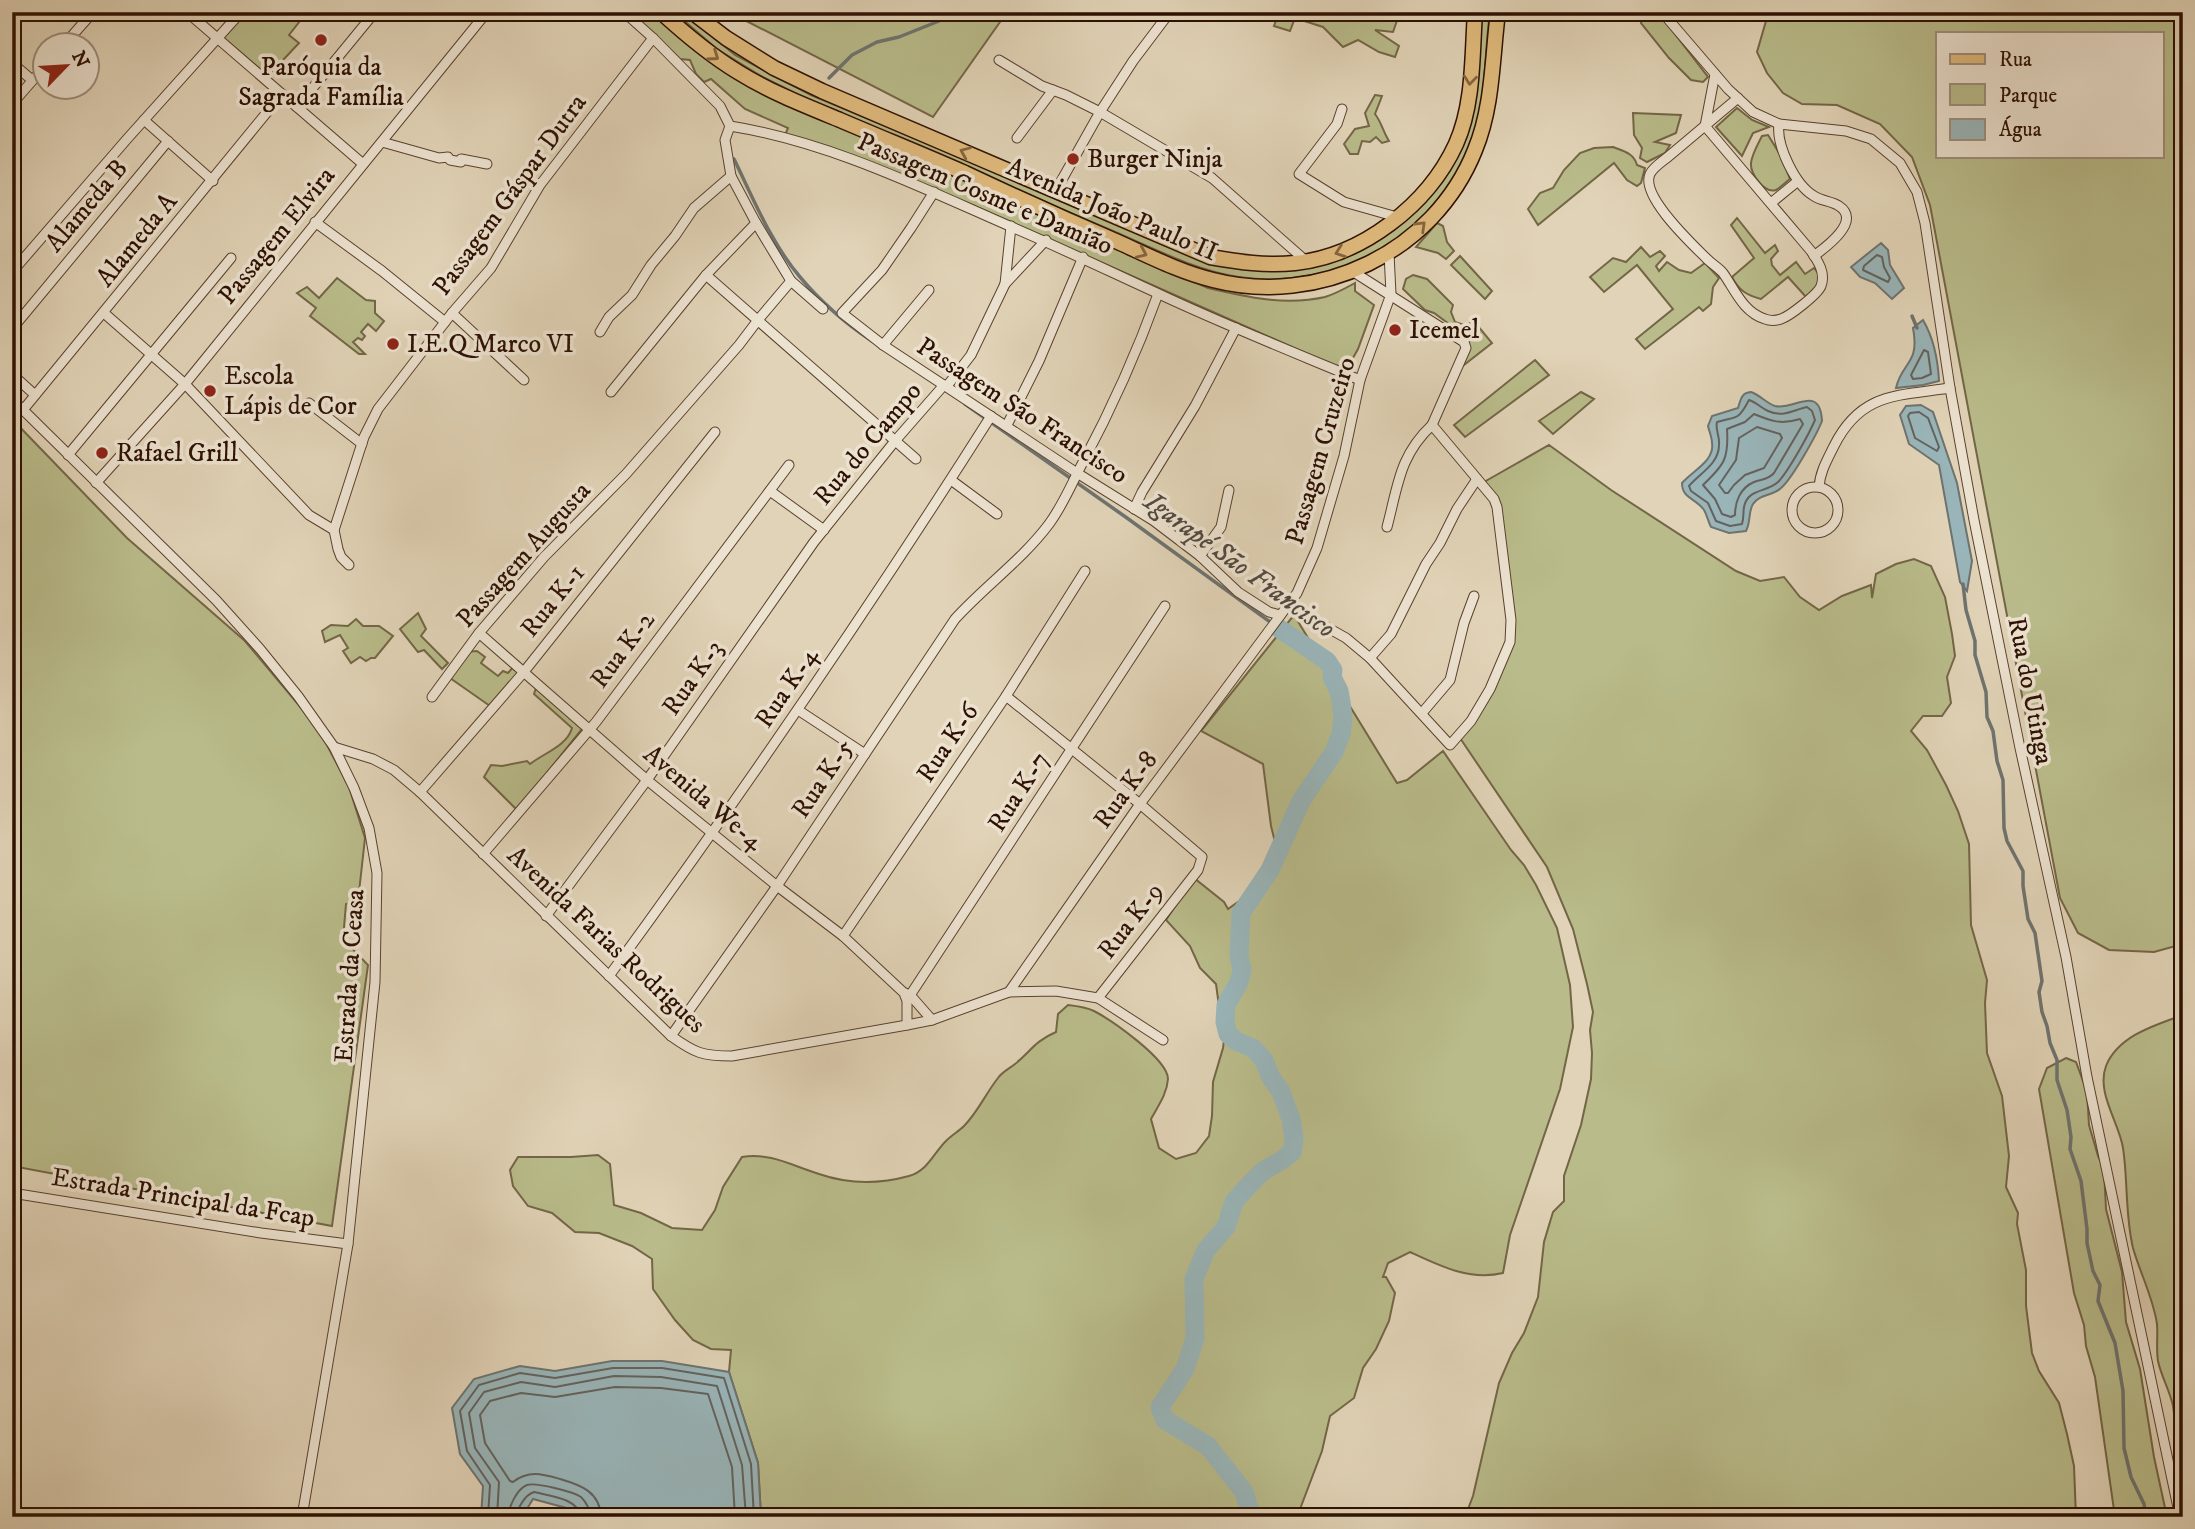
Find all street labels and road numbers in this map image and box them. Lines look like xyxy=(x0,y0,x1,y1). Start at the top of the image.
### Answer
street label: Passagem Gáspar Dutra xyxy=(426,88,594,302)
street label: Passagem Cosme e Damião xyxy=(852,125,1118,263)
street label: Avenida João Paulo II xyxy=(1002,151,1222,269)
street label: Alameda B xyxy=(38,153,136,259)
street label: Passagem Elvira xyxy=(211,160,343,312)
street label: Alameda A xyxy=(89,186,185,294)
street label: Passagem São Francisco xyxy=(910,330,1134,492)
street label: Passagem Cruzeiro xyxy=(1278,353,1364,549)
street label: Rua do Campo xyxy=(807,375,929,513)
street label: Passagem Augusta xyxy=(450,475,598,635)
street label: Rua K-1 xyxy=(513,558,593,644)
street label: Rua K-2 xyxy=(583,605,663,695)
street label: Rua do Utinga xyxy=(2000,614,2060,768)
street label: Rua K-3 xyxy=(655,634,731,722)
street label: Rua K-4 xyxy=(748,641,826,735)
street label: Rua K-6 xyxy=(909,696,987,789)
street label: Rua K-5 xyxy=(785,733,861,825)
street label: Avenida We-4 xyxy=(636,738,771,859)
street label: Rua K-8 xyxy=(1087,745,1165,835)
street label: Rua K-7 xyxy=(981,746,1057,838)
street label: Avenida Farias Rodrigues xyxy=(500,839,712,1041)
street label: Rua K-9 xyxy=(1091,876,1171,966)
street label: Estrada da Ceasa xyxy=(327,888,373,1064)
street label: Estrada Principal da Fcap xyxy=(49,1161,317,1235)

